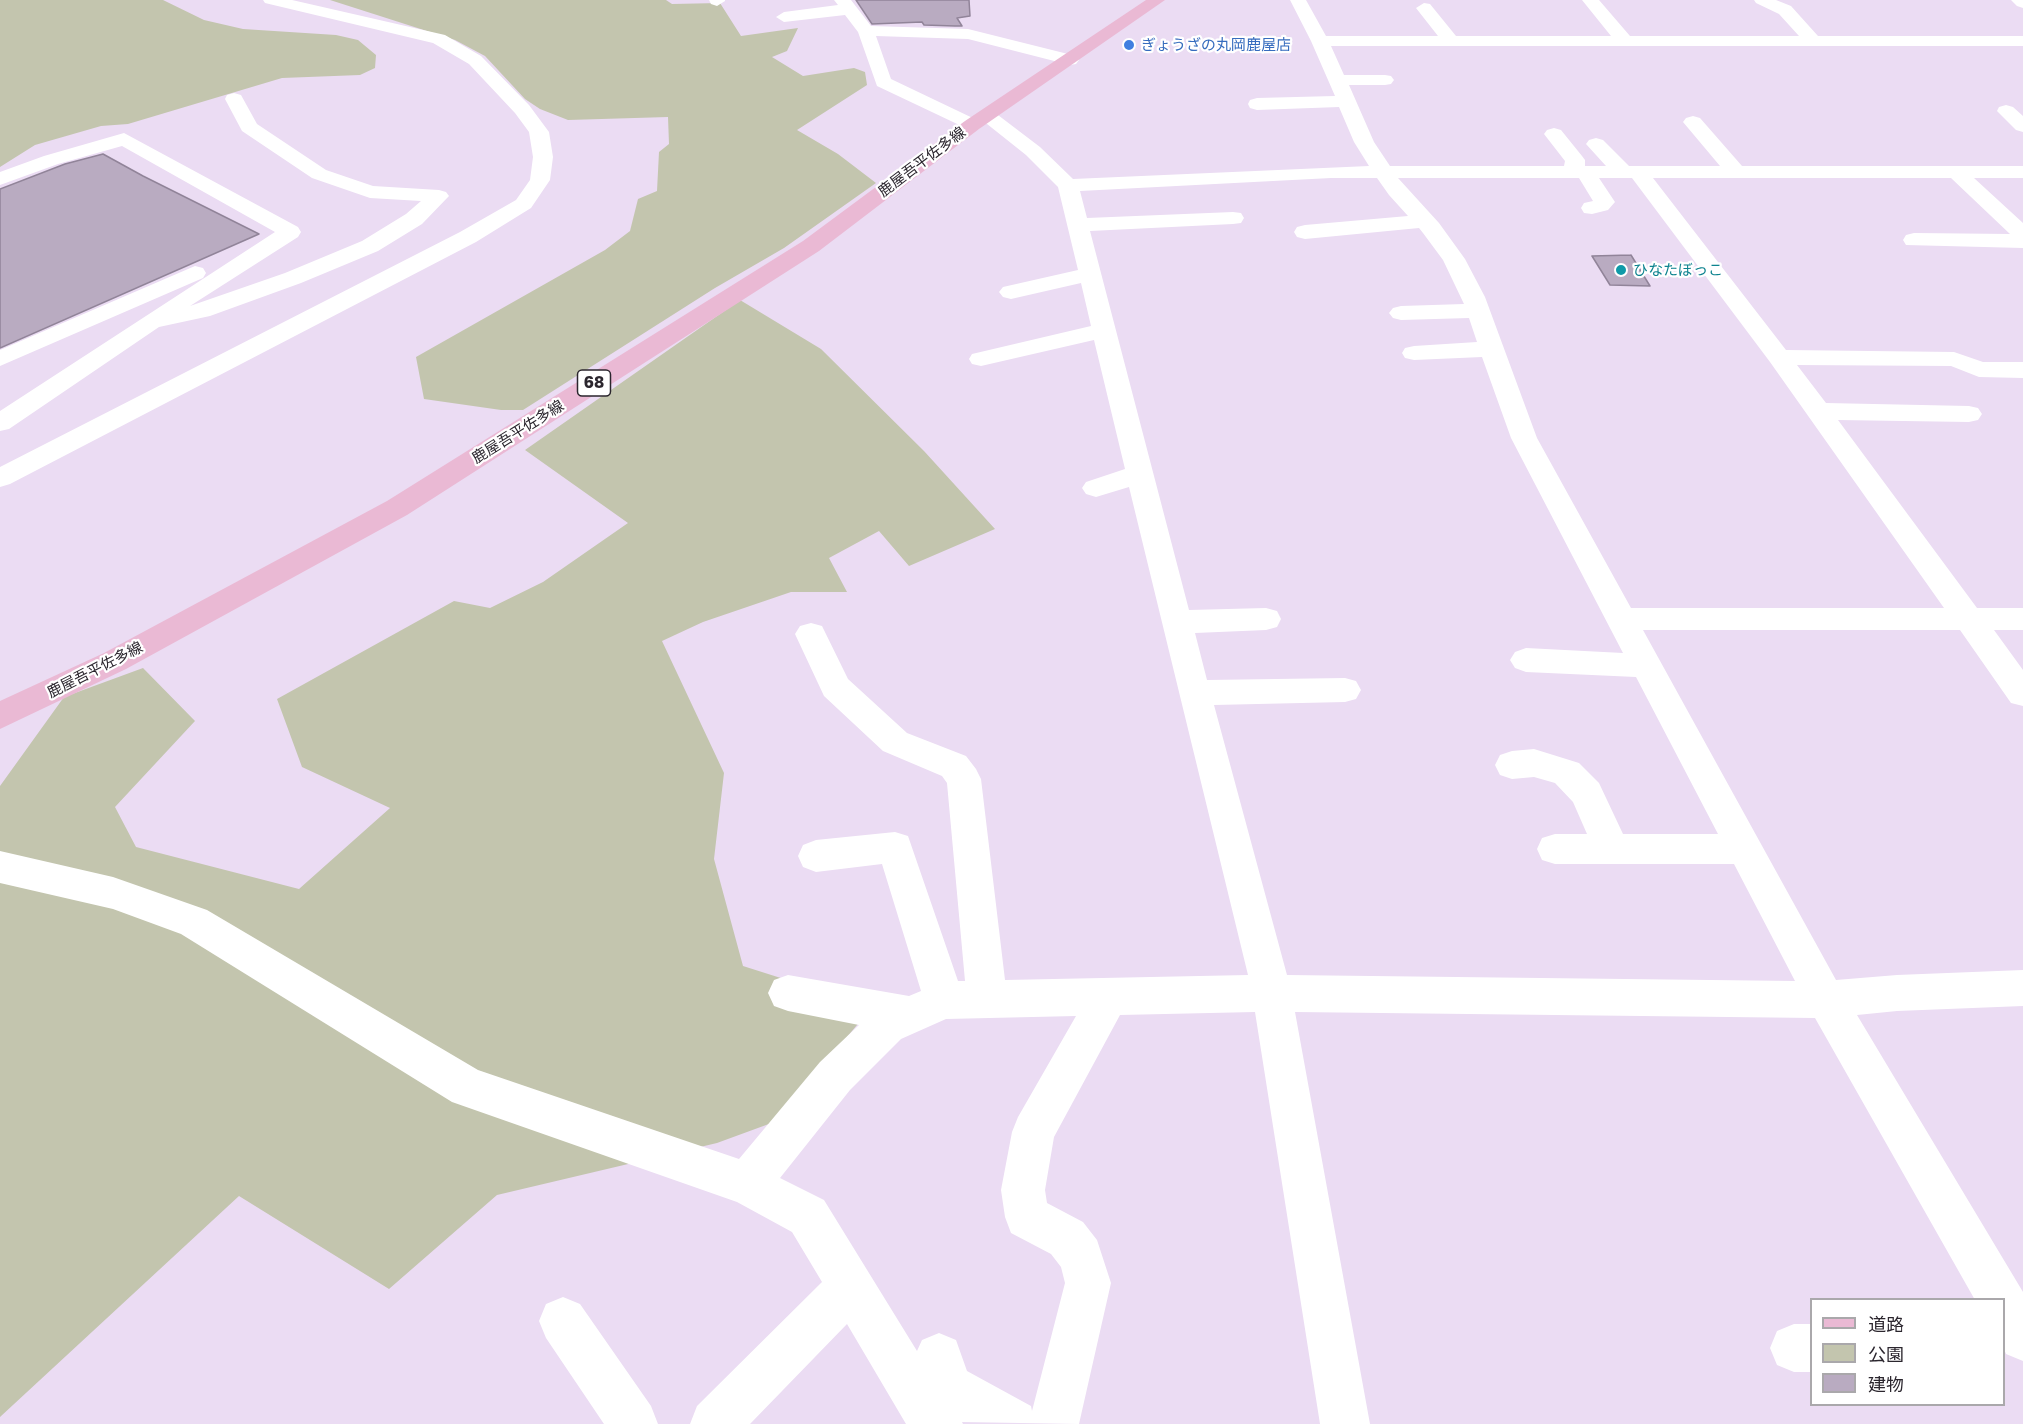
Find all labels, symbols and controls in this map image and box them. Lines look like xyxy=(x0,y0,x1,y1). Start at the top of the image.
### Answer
place label: ぎょうざの丸岡鹿屋店 xyxy=(1141,36,1291,54)
marker: ぎょうざの丸岡鹿屋店 xyxy=(1122,38,1136,52)
street label: 鹿屋吾平佐多線 xyxy=(875,123,969,201)
place label: ひなたぼっこ xyxy=(1633,261,1723,279)
marker: ひなたぼっこ xyxy=(1614,263,1628,277)
road number: 68 xyxy=(578,370,610,396)
street label: 鹿屋吾平佐多線 xyxy=(469,397,567,467)
street label: 鹿屋吾平佐多線 xyxy=(44,638,146,702)
legend xyxy=(1810,1298,2005,1406)
text: 道路 xyxy=(1868,1313,1904,1335)
text: 公園 xyxy=(1868,1343,1904,1365)
text: 建物 xyxy=(1868,1373,1904,1395)

